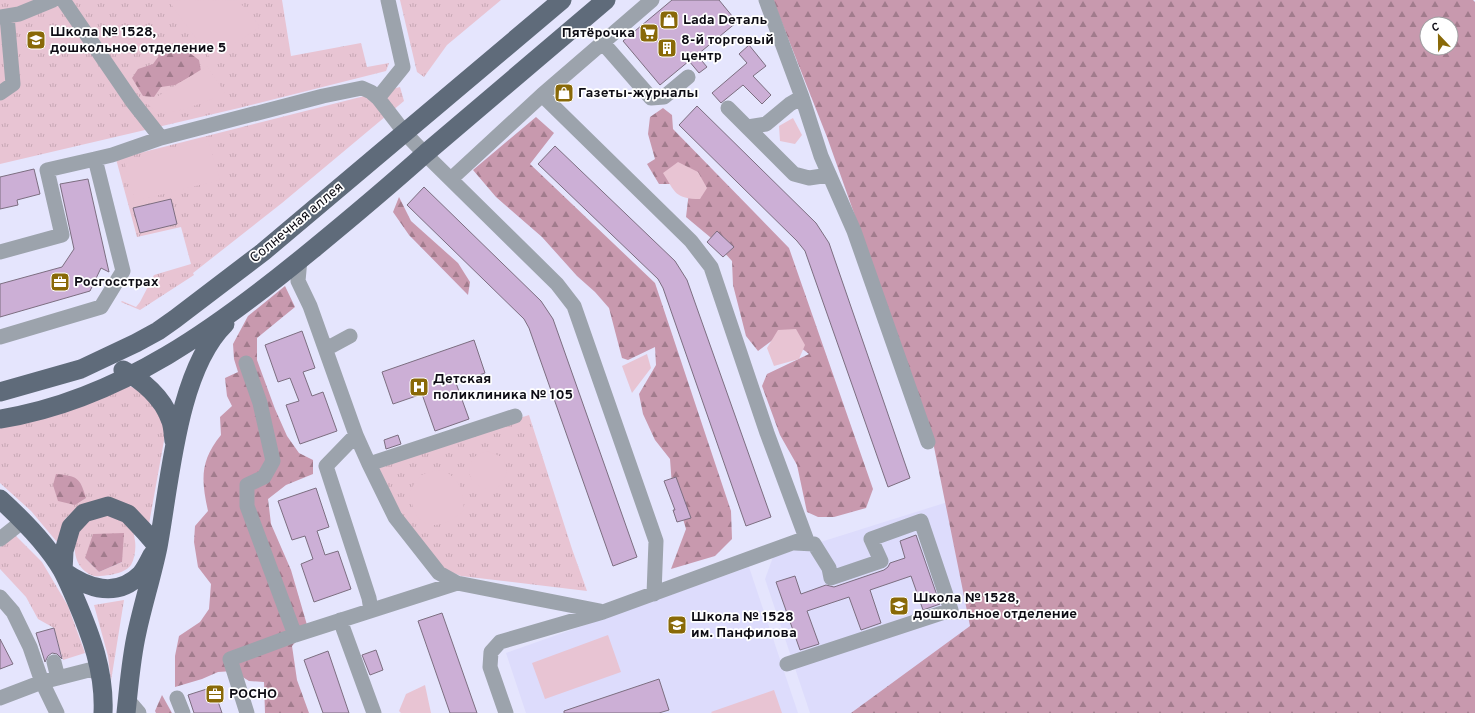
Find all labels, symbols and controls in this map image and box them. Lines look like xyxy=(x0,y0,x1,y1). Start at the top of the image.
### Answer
shop icon: Lada Dеталь xyxy=(658,9,680,31)
place label: Lada Dеталь xyxy=(683,12,767,29)
north arrow xyxy=(1419,16,1459,56)
text: С xyxy=(1430,20,1442,35)
supermarket icon: Пятёрочка xyxy=(638,22,660,44)
place label: Школа № 1528, дошкольное отделение 5 xyxy=(50,24,226,57)
place label: Пятёрочка xyxy=(562,25,635,42)
school or university icon: Школа № 1528, дошкольное отделение 5 xyxy=(25,29,47,51)
place label: 8-й торговый центр xyxy=(681,32,774,65)
building icon: 8-й торговый центр xyxy=(656,37,678,59)
shop icon: Газеты-журналы xyxy=(553,82,575,104)
place label: Газеты-журналы xyxy=(578,85,698,102)
street label: Солнечная аллея xyxy=(247,179,347,267)
office icon: Росгосстрах xyxy=(49,271,71,293)
place label: Росгосстрах xyxy=(74,274,159,291)
place label: Детская поликлиника № 105 xyxy=(433,371,573,404)
hospital icon: Детская поликлиника № 105 xyxy=(408,376,430,398)
place label: Школа № 1528, дошкольное отделение xyxy=(913,590,1077,623)
school or university icon: Школа № 1528, дошкольное отделение xyxy=(888,595,910,617)
place label: Школа № 1528 им. Панфилова xyxy=(691,609,797,642)
school or university icon: Школа № 1528 им. Панфилова xyxy=(666,614,688,636)
office icon: РОСНО xyxy=(204,683,226,705)
place label: РОСНО xyxy=(229,686,277,703)

